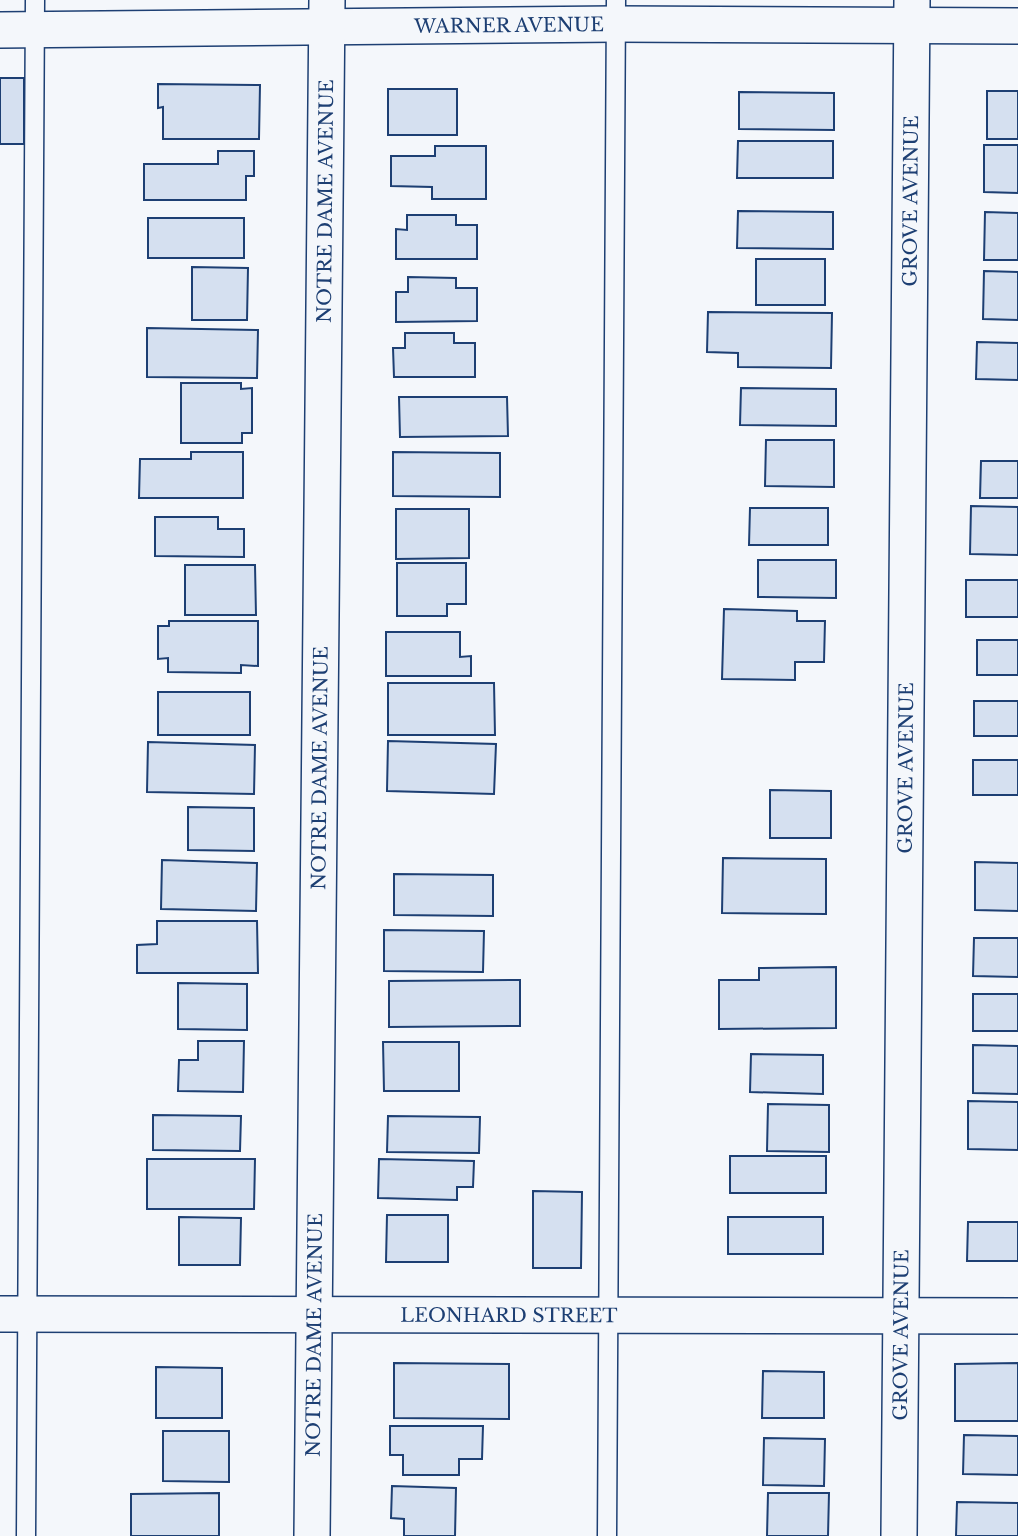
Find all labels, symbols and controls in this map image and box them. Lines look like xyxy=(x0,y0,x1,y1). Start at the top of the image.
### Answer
street label: WARNER AVENUE xyxy=(413,13,604,38)
street label: NOTRE DAME AVENUE xyxy=(313,79,338,323)
street label: GROVE AVENUE xyxy=(899,115,923,287)
street label: NOTRE DAME AVENUE xyxy=(307,646,333,890)
street label: GROVE AVENUE xyxy=(894,682,918,854)
street label: NOTRE DAME AVENUE xyxy=(302,1213,327,1457)
street label: GROVE AVENUE xyxy=(889,1249,913,1421)
street label: LEONHARD STREET xyxy=(400,1304,618,1327)

